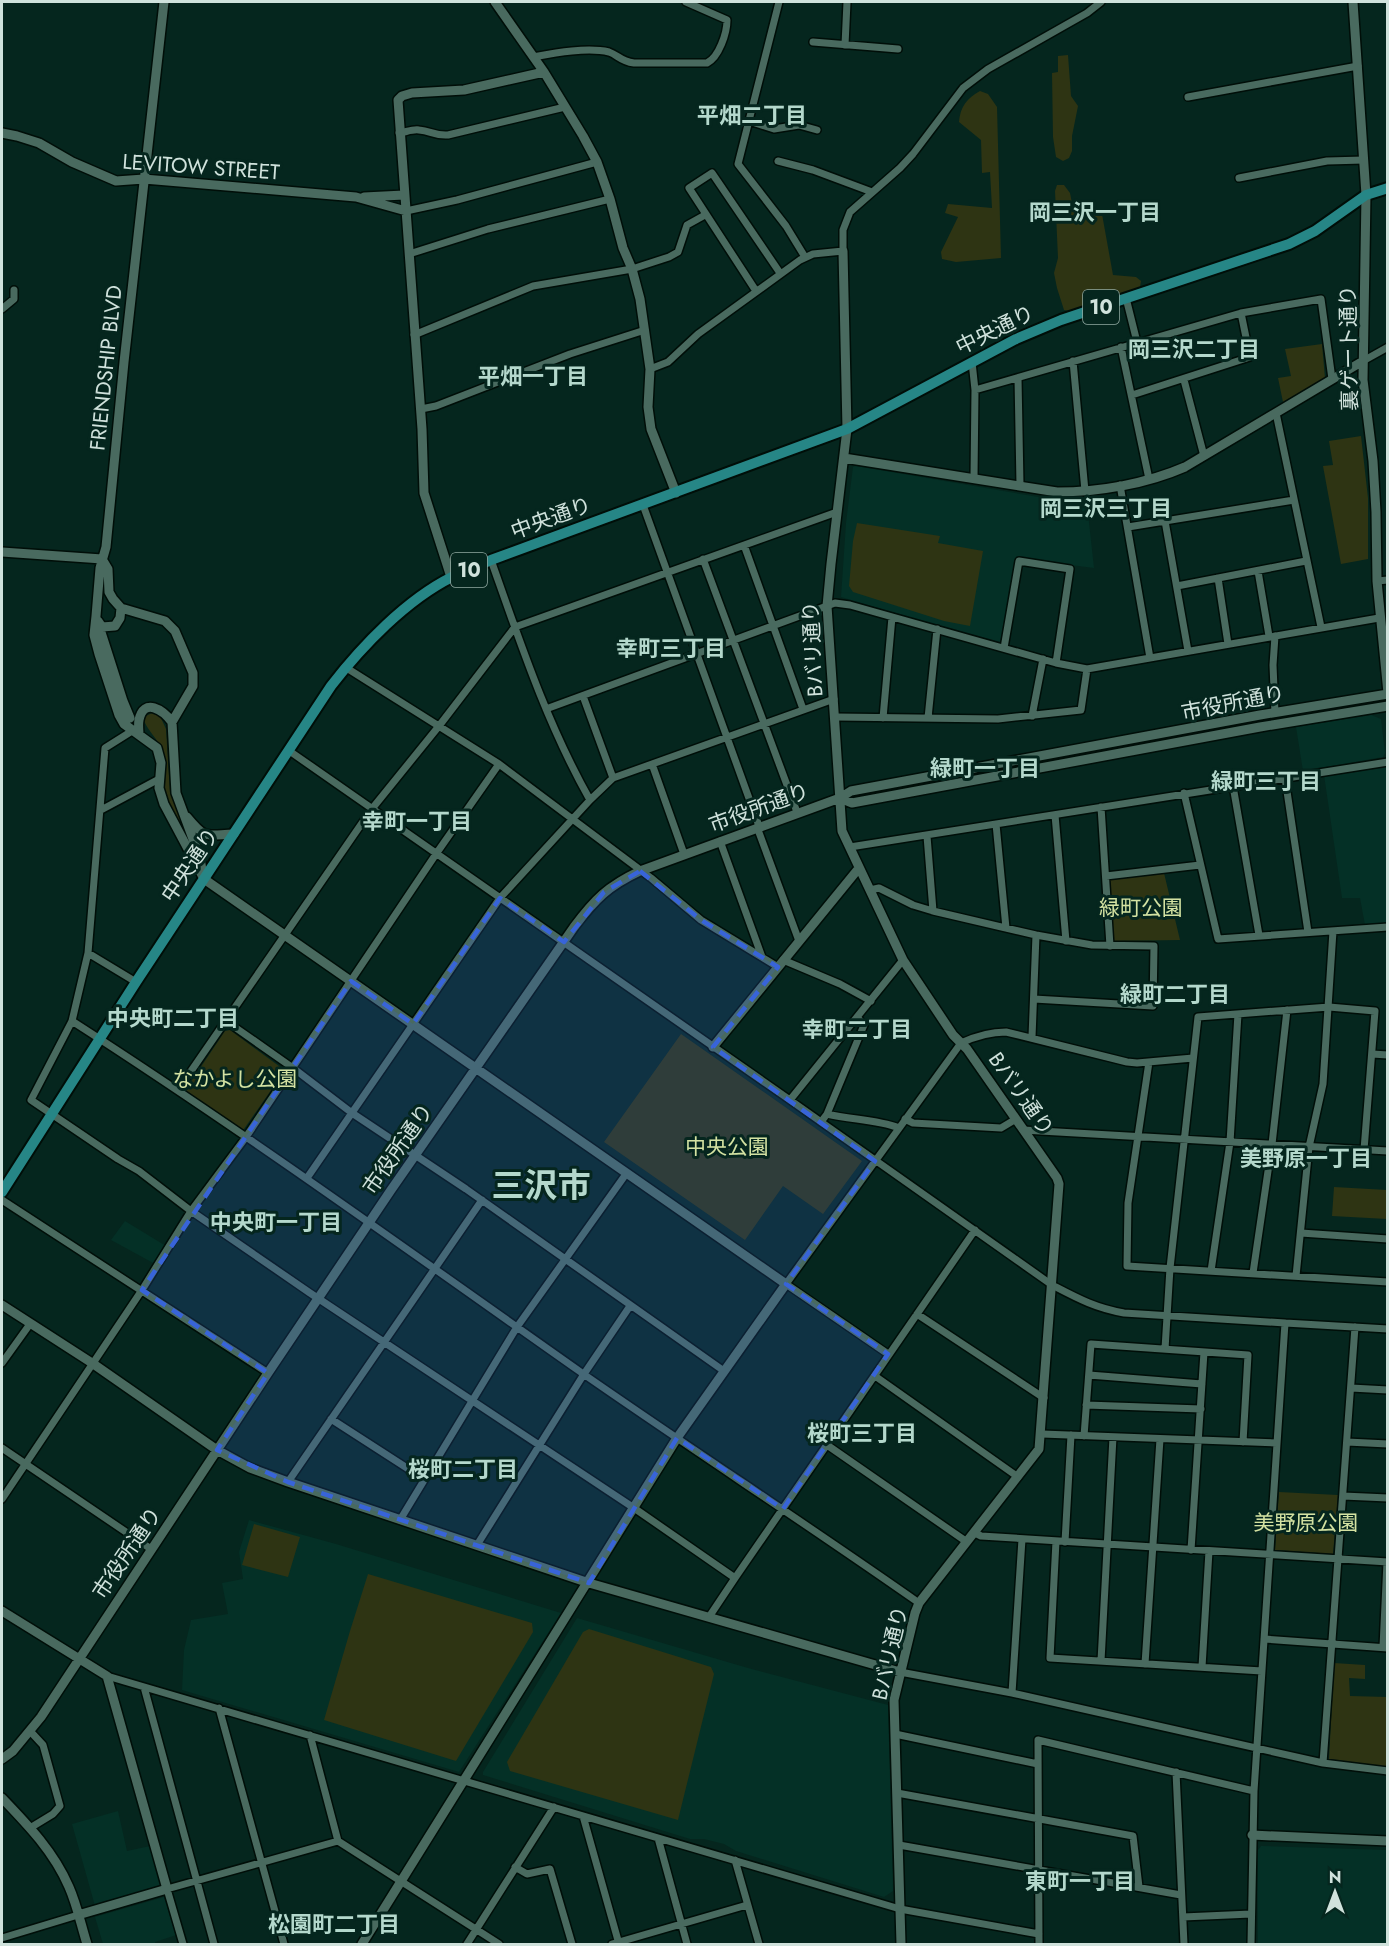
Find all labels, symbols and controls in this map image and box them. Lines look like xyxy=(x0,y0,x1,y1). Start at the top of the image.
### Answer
district label: 平畑二丁目 xyxy=(697,99,807,131)
street label: LEVITOW STREET xyxy=(121,147,281,187)
district label: 岡三沢一丁目 xyxy=(1029,196,1161,228)
street label: FRIENDSHIP BLVD xyxy=(82,284,130,452)
street label: 裏ゲート通り xyxy=(1333,285,1365,411)
road number: 10 xyxy=(1083,290,1119,324)
street label: 中央通り xyxy=(951,298,1039,362)
district label: 岡三沢二丁目 xyxy=(1128,333,1260,365)
district label: 平畑一丁目 xyxy=(478,360,588,392)
street label: 中央通り xyxy=(506,490,596,546)
district label: 岡三沢三丁目 xyxy=(1040,492,1172,524)
road number: 10 xyxy=(451,553,487,587)
street label: Bバリ通り xyxy=(796,600,830,698)
district label: 幸町三丁目 xyxy=(616,632,726,664)
street label: 市役所通り xyxy=(1179,678,1287,728)
district label: 緑町一丁目 xyxy=(930,752,1040,784)
district label: 緑町三丁目 xyxy=(1211,765,1321,797)
street label: 市役所通り xyxy=(705,776,813,840)
district label: 幸町一丁目 xyxy=(362,805,472,837)
street label: 中央通り xyxy=(154,822,226,908)
park label: 緑町公園 xyxy=(1099,893,1183,923)
district label: 緑町二丁目 xyxy=(1120,978,1230,1010)
district label: 中央町二丁目 xyxy=(107,1002,239,1034)
district label: 幸町二丁目 xyxy=(802,1013,912,1045)
street label: Bバリ通り xyxy=(981,1046,1061,1142)
park label: なかよし公園 xyxy=(173,1064,297,1094)
street label: 市役所通り xyxy=(356,1097,440,1201)
park label: 中央公園 xyxy=(685,1132,769,1162)
district label: 美野原一丁目 xyxy=(1240,1142,1372,1174)
district label: 三沢市 xyxy=(492,1162,591,1209)
district label: 中央町一丁目 xyxy=(210,1206,342,1238)
district label: 桜町三丁目 xyxy=(807,1417,917,1449)
district label: 桜町二丁目 xyxy=(408,1453,518,1485)
street label: 市役所通り xyxy=(85,1501,169,1605)
park label: 美野原公園 xyxy=(1254,1508,1359,1538)
street label: Bバリ通り xyxy=(865,1603,915,1703)
north arrow xyxy=(1305,1862,1365,1922)
district label: 東町一丁目 xyxy=(1025,1865,1135,1897)
text: N xyxy=(1329,1866,1341,1889)
district label: 松園町二丁目 xyxy=(268,1908,400,1940)

